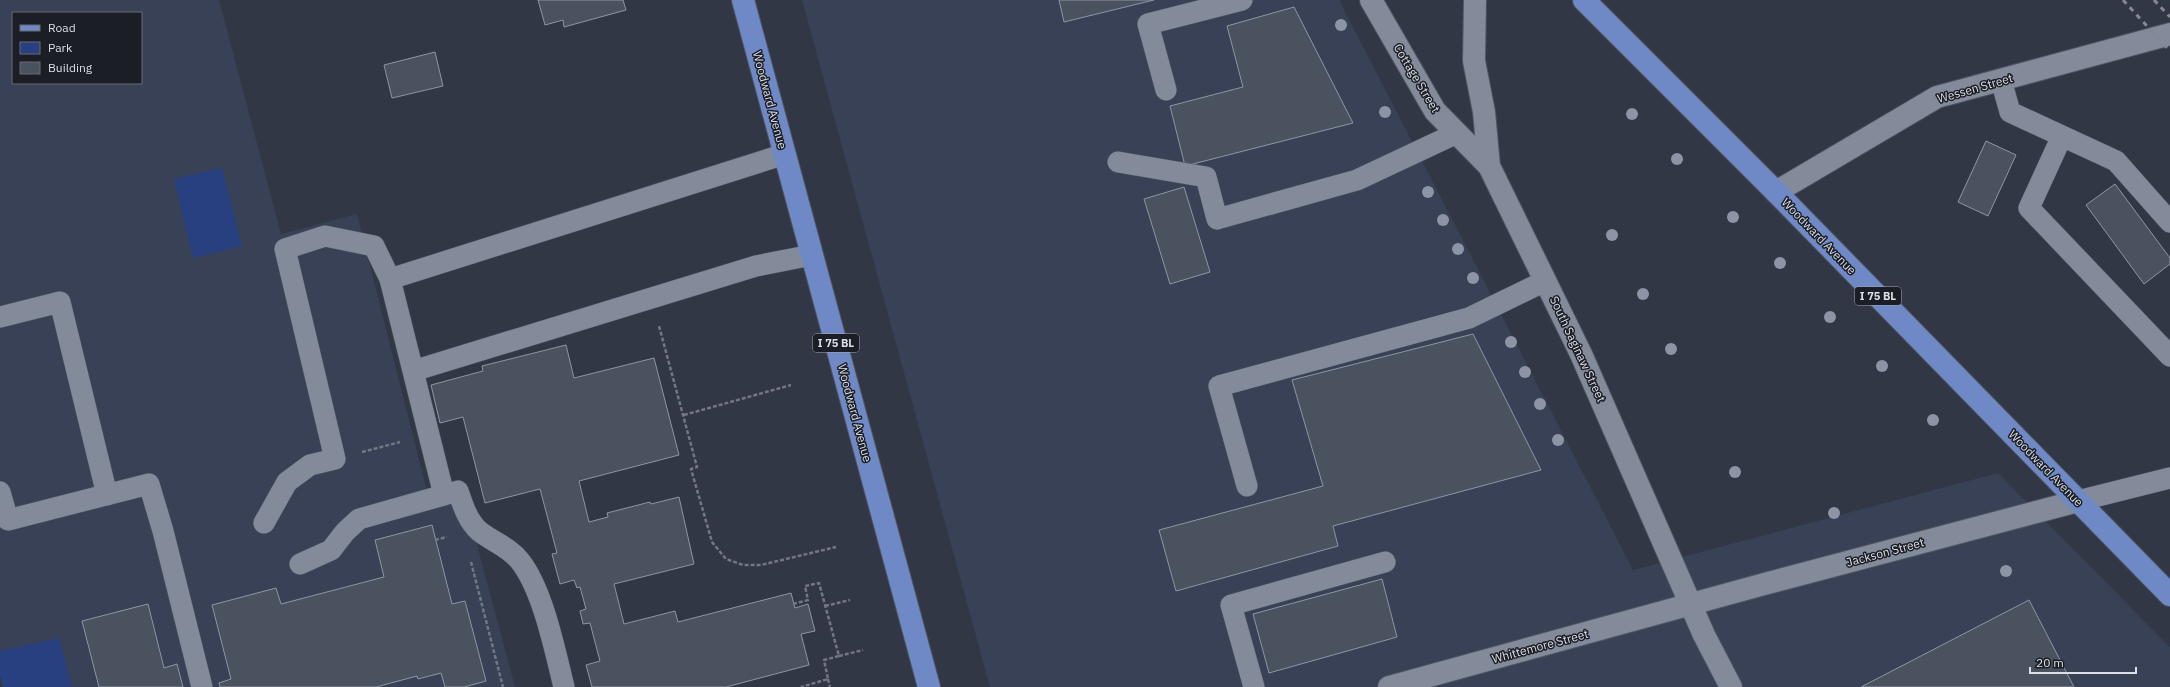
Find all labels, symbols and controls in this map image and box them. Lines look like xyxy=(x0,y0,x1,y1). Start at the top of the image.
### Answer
legend xyxy=(12,12,142,84)
text: Road xyxy=(48,20,76,35)
text: Park xyxy=(48,40,73,55)
street label: Cottage Street xyxy=(1391,41,1443,115)
street label: Woodward Avenue xyxy=(750,49,790,151)
text: Building xyxy=(48,60,93,75)
street label: Wessen Street xyxy=(1936,70,2014,106)
street label: Woodward Avenue xyxy=(1779,195,1860,278)
road number: I 75 BL xyxy=(1855,287,1901,305)
street label: South Saginaw Street xyxy=(1547,294,1609,404)
road number: I 75 BL xyxy=(813,334,859,352)
street label: Woodward Avenue xyxy=(835,362,875,464)
street label: Woodward Avenue xyxy=(2006,427,2087,510)
street label: Jackson Street xyxy=(1844,534,1926,570)
street label: Whittemore Street xyxy=(1490,626,1590,666)
scale bar xyxy=(2030,649,2136,675)
text: 20 m xyxy=(2036,655,2064,670)

